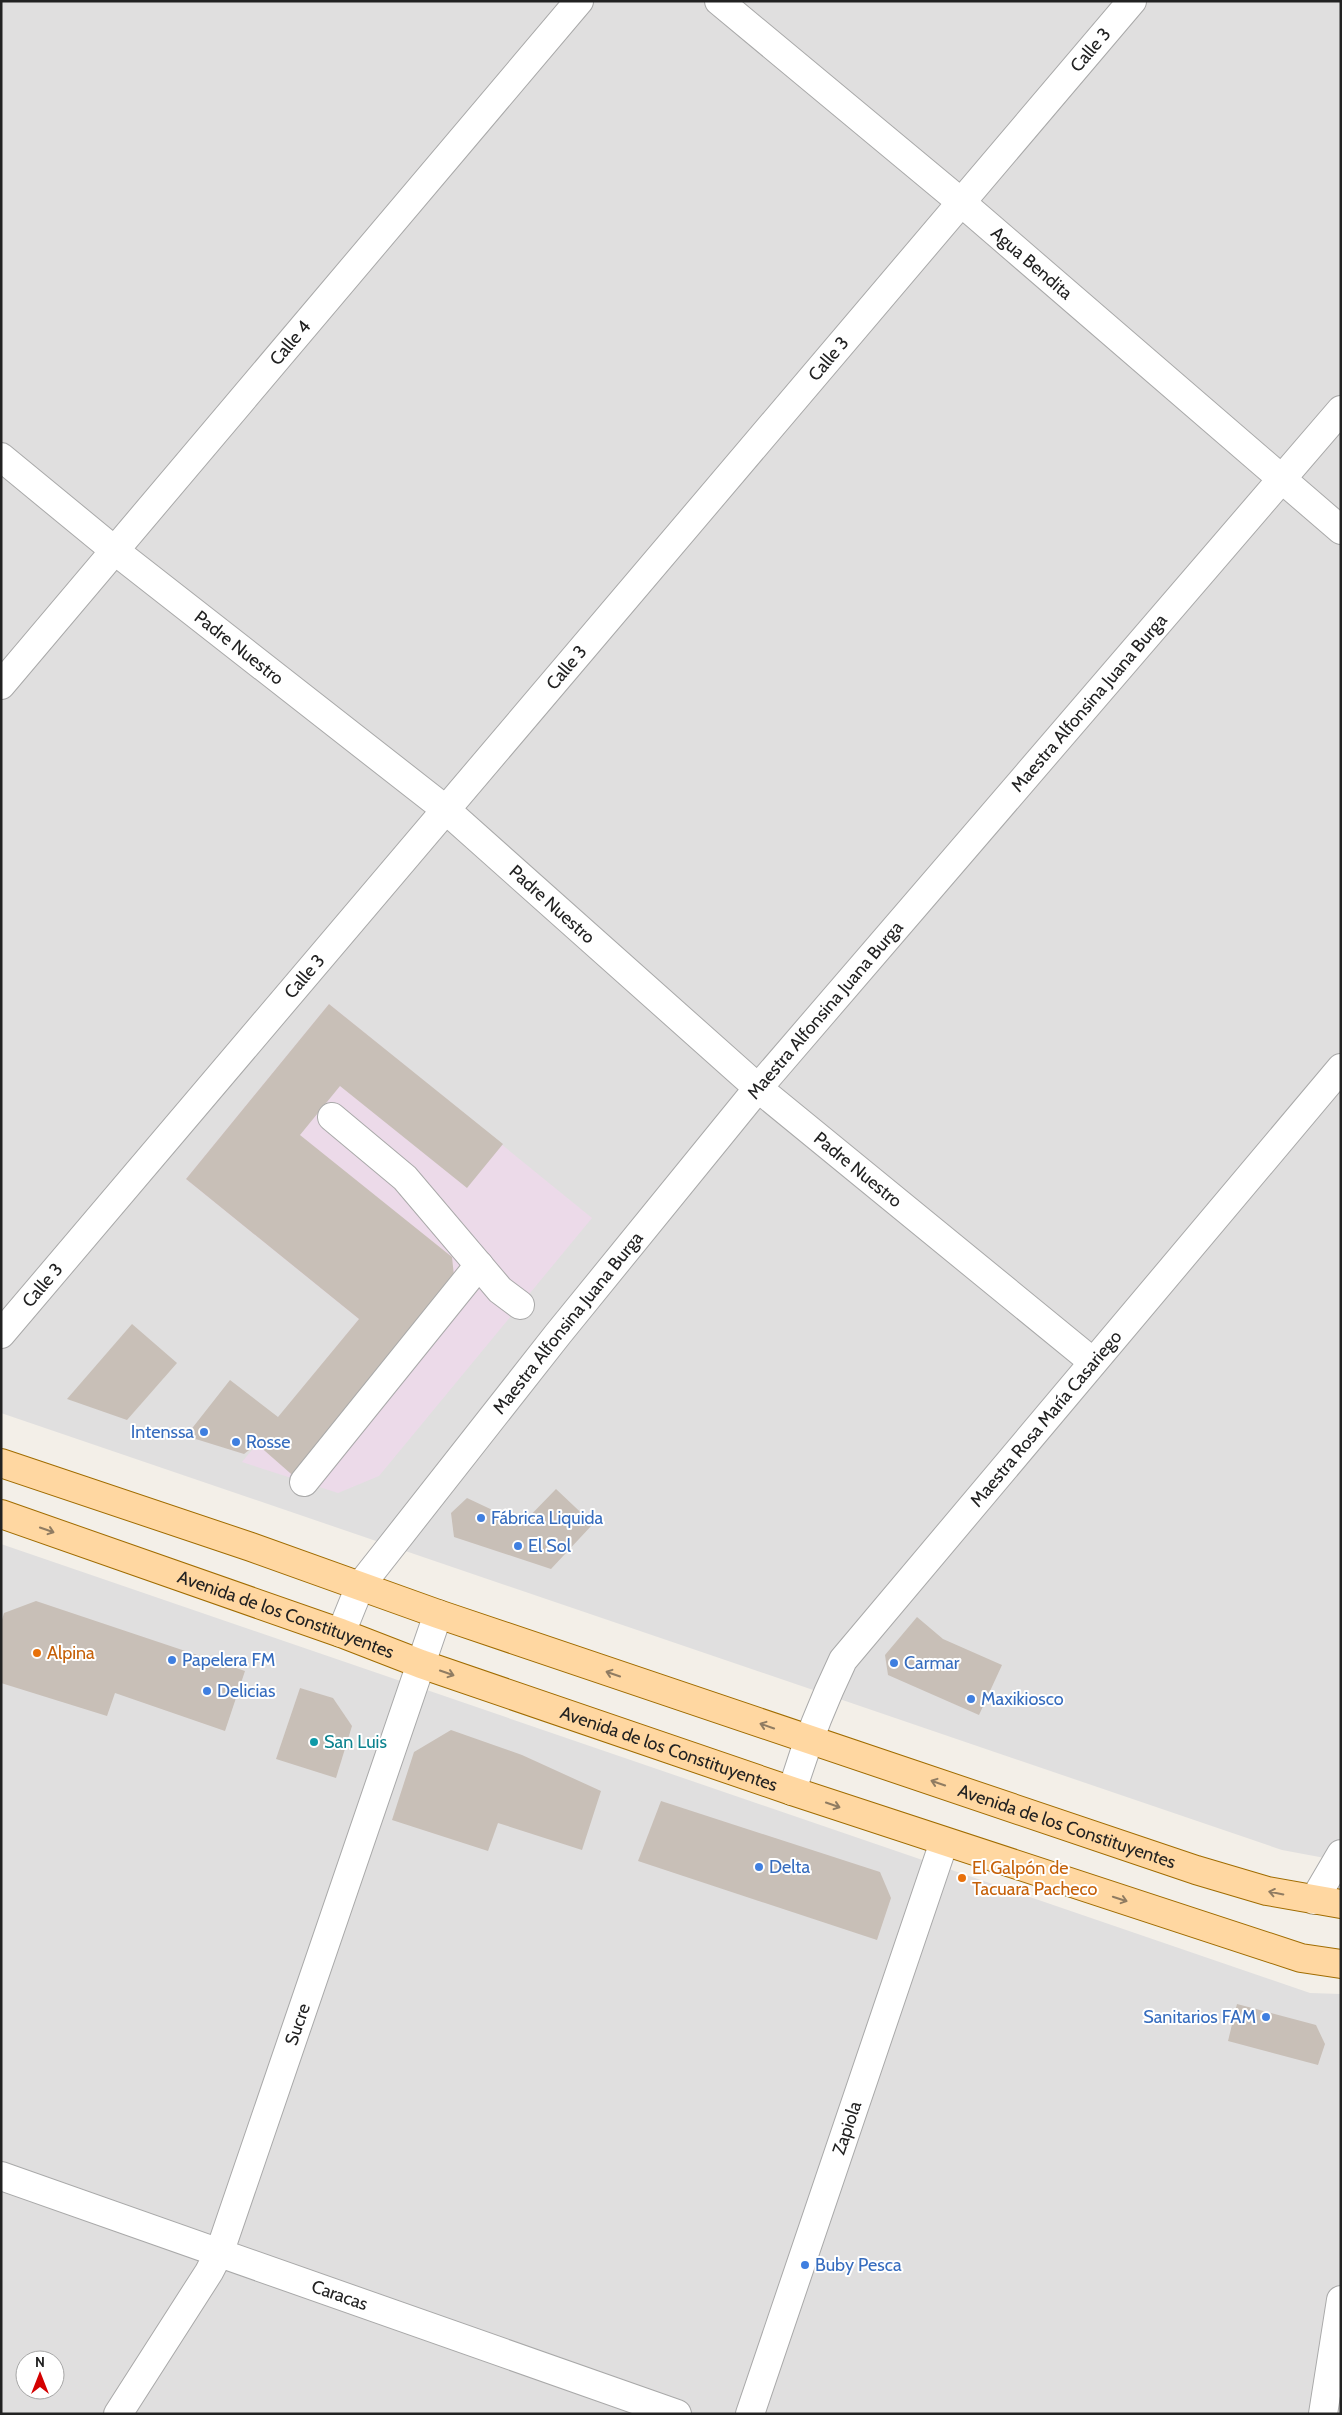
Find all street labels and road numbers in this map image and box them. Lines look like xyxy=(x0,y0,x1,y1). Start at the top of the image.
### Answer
street label: Calle 3 xyxy=(1066,23,1115,77)
street label: Agua Bendita xyxy=(986,222,1077,305)
street label: Calle 4 xyxy=(265,316,315,370)
street label: Calle 3 xyxy=(804,332,853,385)
street label: Padre Nuestro xyxy=(190,606,288,690)
street label: Maestra Alfonsina Juana Burga xyxy=(1006,609,1172,796)
street label: Calle 3 xyxy=(542,641,591,694)
street label: Padre Nuestro xyxy=(505,860,600,948)
street label: Maestra Alfonsina Juana Burga xyxy=(742,916,908,1104)
street label: Calle 3 xyxy=(279,950,329,1003)
street label: Padre Nuestro xyxy=(809,1127,907,1212)
street label: Maestra Alfonsina Juana Burga xyxy=(488,1227,648,1419)
street label: Calle 3 xyxy=(17,1259,67,1312)
street label: Maestra Rosa María Casariego xyxy=(966,1326,1126,1511)
street label: Avenida de los Constituyentes xyxy=(175,1566,397,1663)
street label: Avenida de los Constituyentes xyxy=(557,1701,780,1796)
street label: Avenida de los Constituyentes xyxy=(955,1779,1178,1873)
street label: Sucre xyxy=(280,2001,315,2048)
street label: Zapiola xyxy=(828,2098,866,2158)
street label: Caracas xyxy=(309,2275,371,2315)

